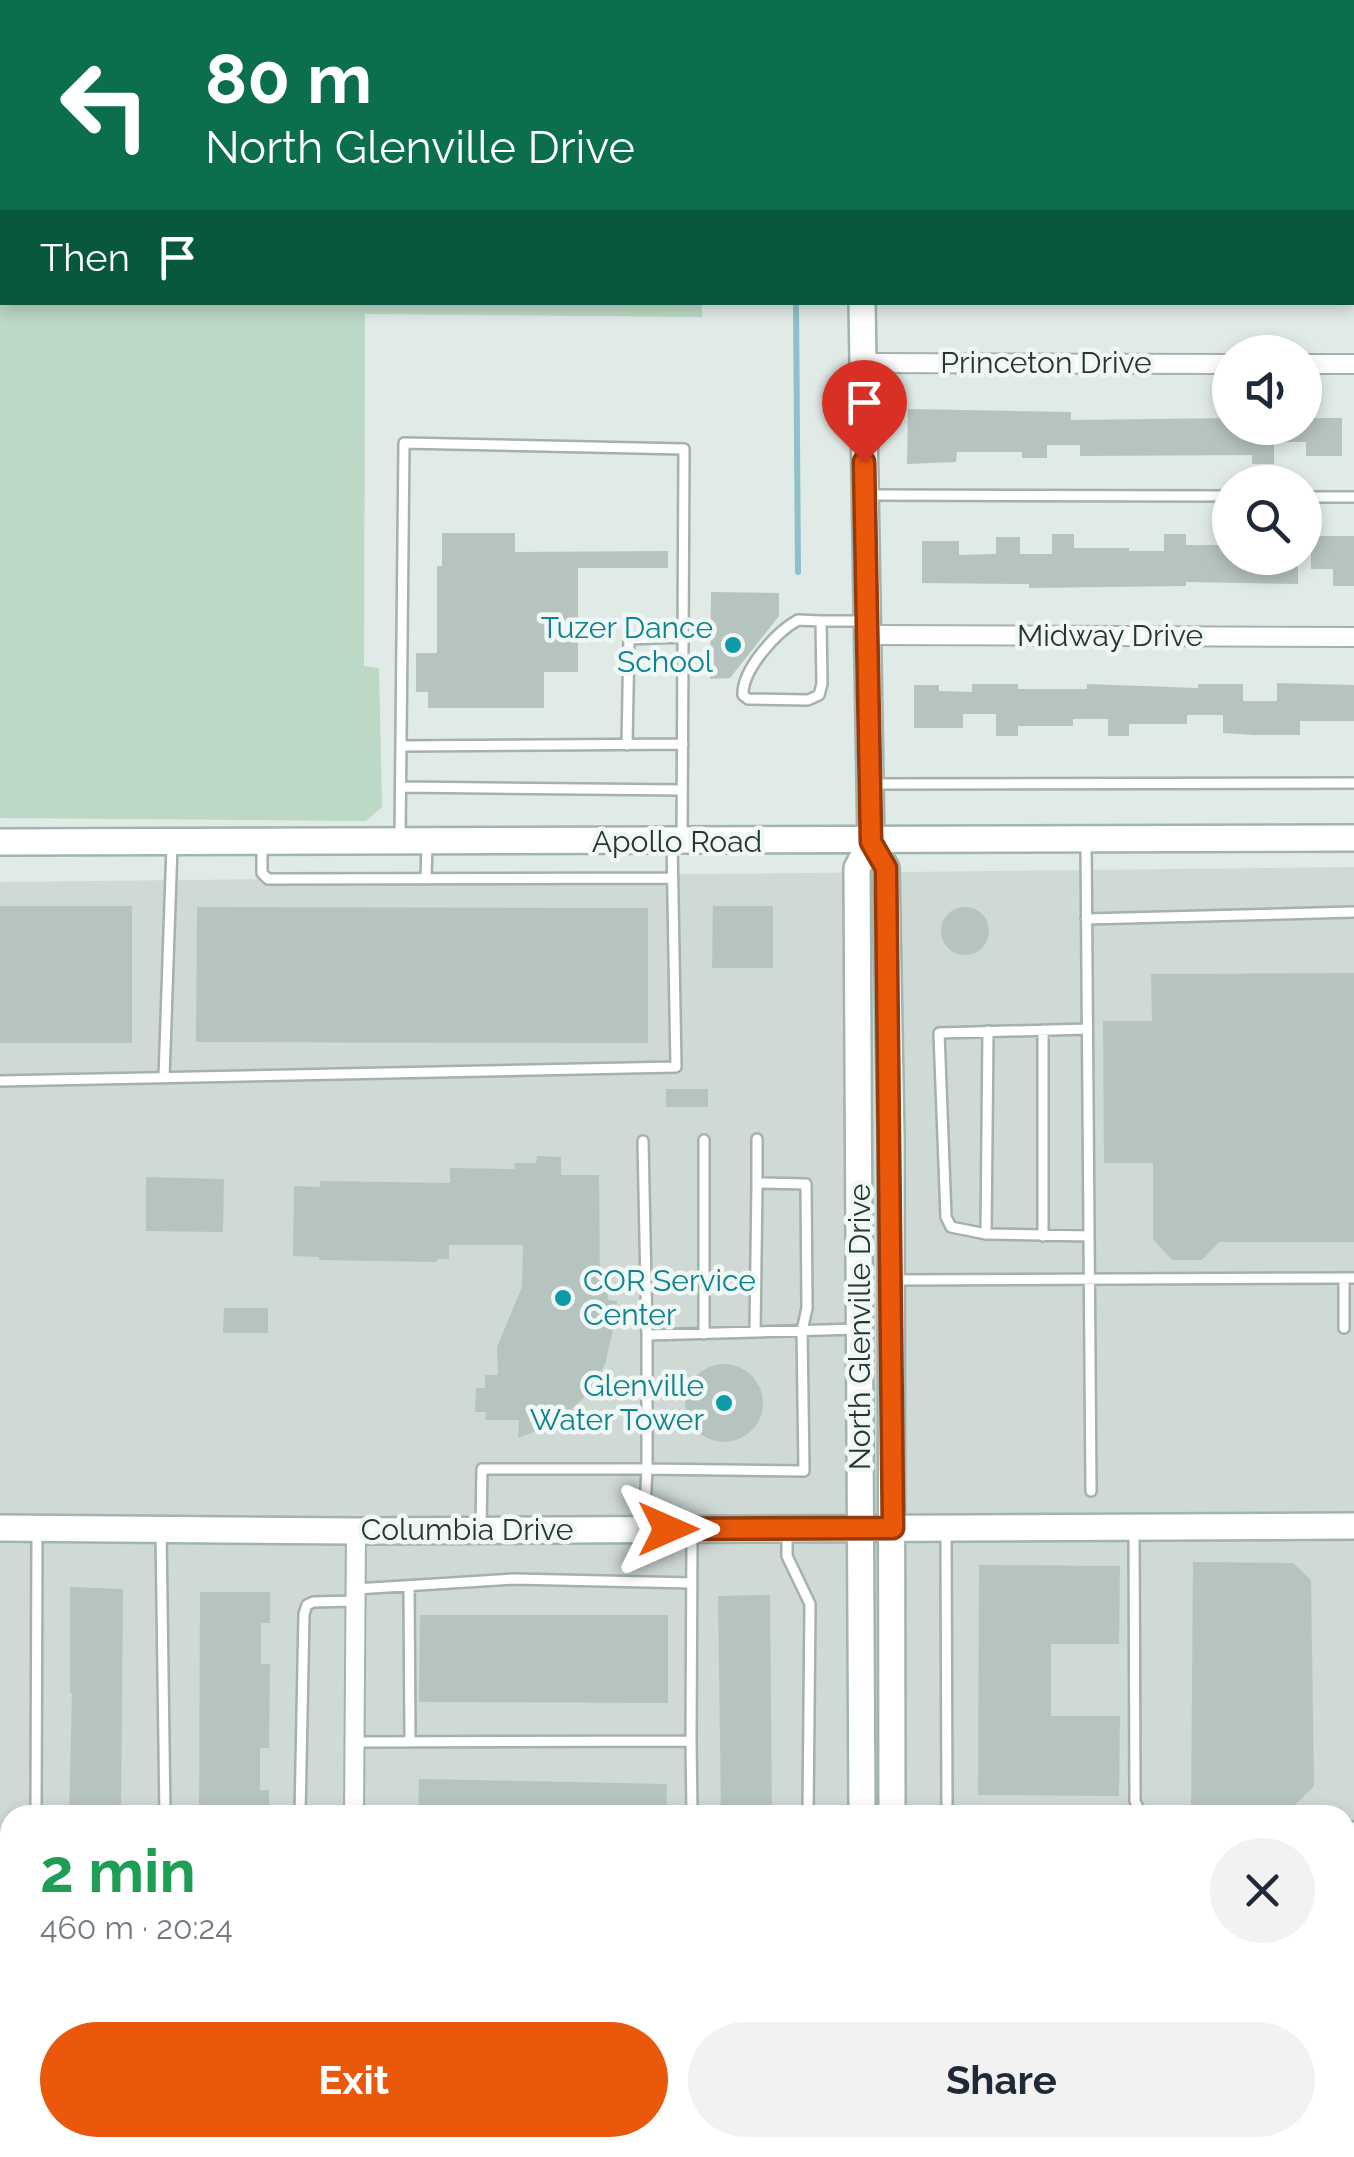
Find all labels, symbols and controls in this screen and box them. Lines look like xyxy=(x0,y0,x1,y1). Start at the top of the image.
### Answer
text: 80 m xyxy=(205,37,372,119)
icon: left xyxy=(40,40,170,170)
text: North Glenville Drive xyxy=(205,121,635,174)
icon: arrive xyxy=(150,230,205,285)
text: Then xyxy=(40,235,130,280)
map controls xyxy=(1212,335,1322,575)
button: sound xyxy=(1212,335,1322,445)
street label: Princeton Drive xyxy=(940,345,1152,380)
pin xyxy=(822,360,907,463)
icon: arrive xyxy=(837,375,892,430)
button: search xyxy=(1212,465,1322,575)
place label: Tuzer Dance School xyxy=(541,610,714,679)
street label: Midway Drive xyxy=(1017,618,1203,653)
marker: Tuzer Dance School xyxy=(722,634,744,656)
street label: Apollo Road xyxy=(592,824,762,859)
street label: North Glenville Drive xyxy=(842,1184,877,1470)
place label: COR Service Center xyxy=(583,1263,756,1332)
marker: COR Service Center xyxy=(552,1287,574,1309)
place label: Glenville Water Tower xyxy=(530,1368,704,1437)
marker: Glenville Water Tower xyxy=(713,1392,735,1414)
position arrow xyxy=(616,1477,720,1581)
street label: Columbia Drive xyxy=(361,1512,573,1547)
text: 2 min xyxy=(40,1836,196,1906)
button: close xyxy=(1210,1838,1315,1943)
text: 460 m · 20:24 xyxy=(40,1909,233,1946)
button: Exit xyxy=(40,2022,668,2137)
button: Share xyxy=(688,2022,1315,2137)

